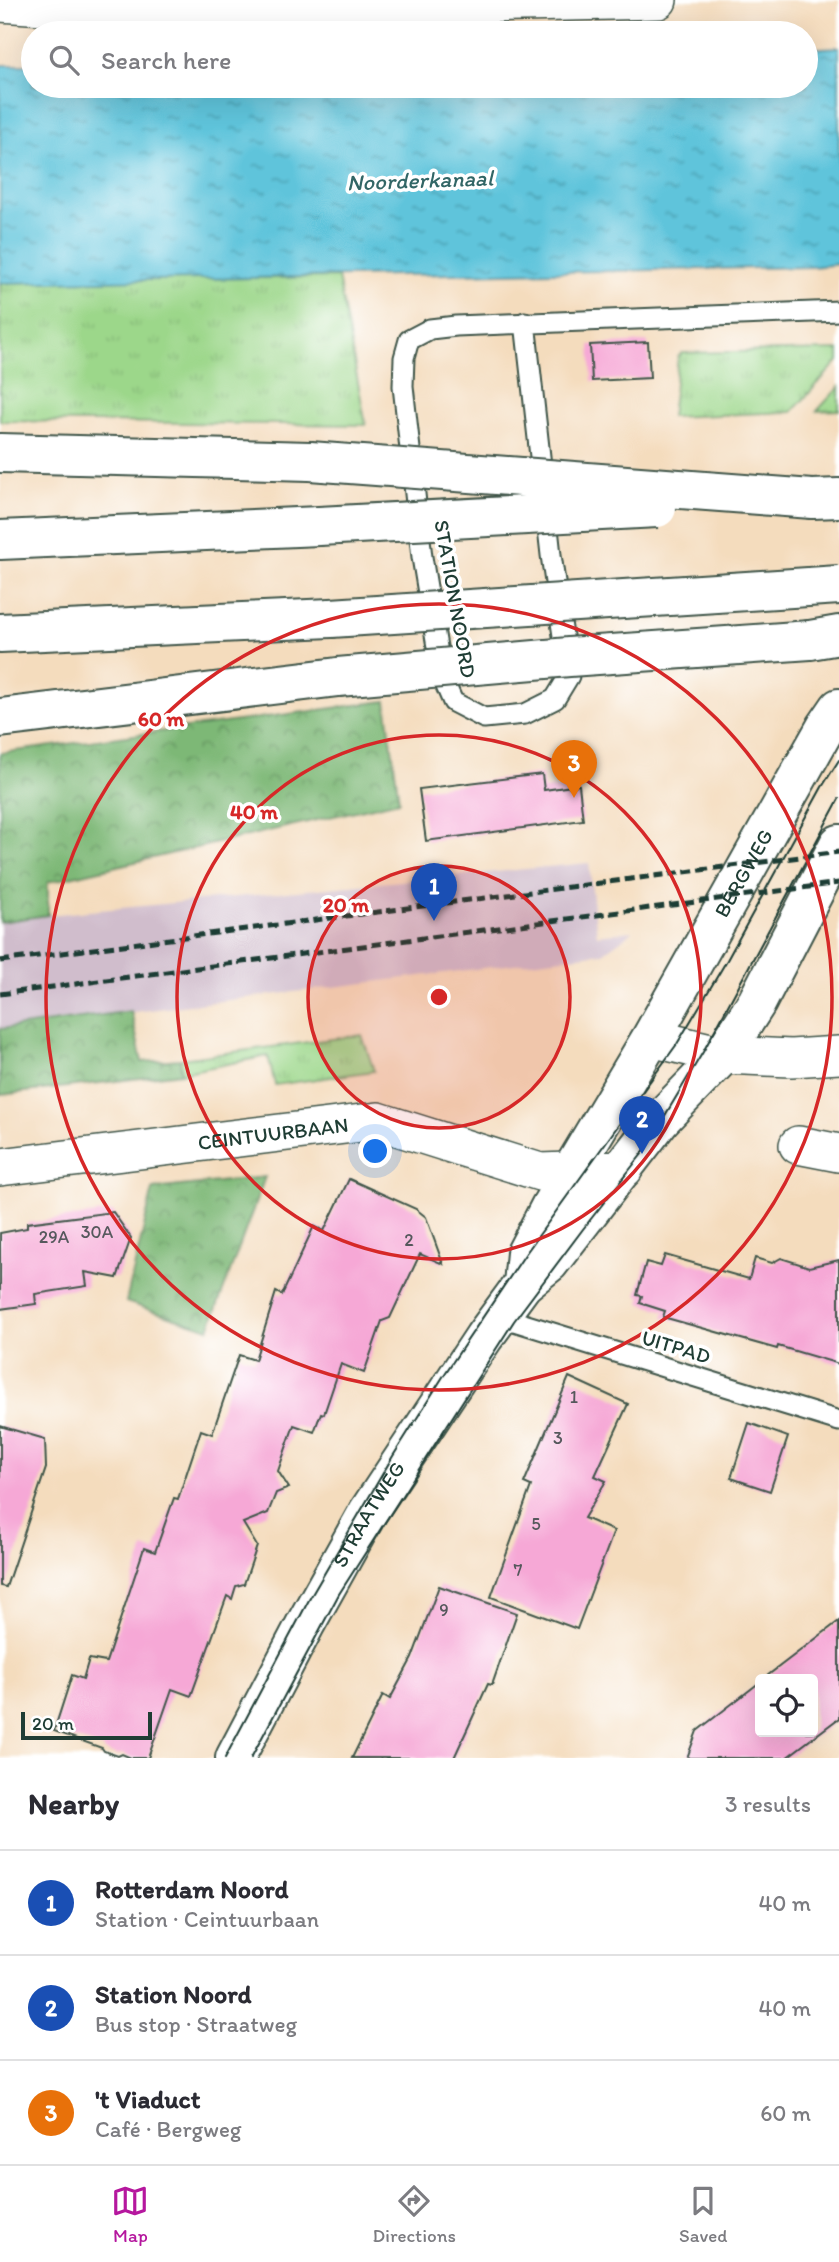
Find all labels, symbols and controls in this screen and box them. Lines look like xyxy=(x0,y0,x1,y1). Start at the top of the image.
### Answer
search box xyxy=(21,21,818,98)
icon: search xyxy=(45,41,83,79)
text: Search here xyxy=(101,44,231,76)
water label: Noorderkanaal xyxy=(346,163,495,197)
street label: STATION NOORD xyxy=(429,518,482,680)
text: 60 m xyxy=(138,706,185,731)
pin: 3 xyxy=(551,740,597,798)
text: 40 m xyxy=(230,799,278,824)
street label: BERGWEG xyxy=(709,825,778,921)
pin: 1 xyxy=(411,863,457,921)
text: 20 m xyxy=(323,892,370,917)
centre of rings xyxy=(427,985,451,1009)
pin: 2 xyxy=(619,1096,665,1154)
street label: CEINTUURBAAN xyxy=(196,1112,350,1155)
your location xyxy=(358,1134,392,1168)
house number: 30A xyxy=(81,1221,114,1243)
house number: 29A xyxy=(39,1226,70,1248)
house number: 2 xyxy=(404,1229,414,1251)
street label: UITPAD xyxy=(639,1324,714,1369)
house number: 1 xyxy=(570,1386,578,1408)
house number: 3 xyxy=(553,1427,563,1449)
street label: STRAATWEG xyxy=(327,1456,410,1571)
house number: 5 xyxy=(531,1513,541,1535)
house number: 7 xyxy=(514,1559,523,1581)
house number: 9 xyxy=(439,1599,449,1621)
map controls xyxy=(755,1674,818,1737)
button: locate xyxy=(755,1674,818,1737)
scale bar xyxy=(21,1709,152,1741)
text: 20 m xyxy=(32,1712,74,1735)
text: Nearby xyxy=(28,1785,119,1822)
text: 3 results xyxy=(725,1790,811,1818)
text: Rotterdam Noord xyxy=(95,1873,289,1905)
text: 1 xyxy=(46,1889,56,1917)
text: 40 m xyxy=(758,1889,811,1917)
text: Station · Ceintuurbaan xyxy=(95,1905,319,1933)
text: Station Noord xyxy=(95,1978,251,2010)
text: 2 xyxy=(45,1994,57,2022)
text: 40 m xyxy=(758,1994,811,2022)
text: Bus stop · Straatweg xyxy=(95,2010,297,2038)
text: 't Viaduct xyxy=(95,2083,201,2115)
text: 3 xyxy=(45,2099,57,2127)
text: 60 m xyxy=(760,2099,811,2127)
text: Café · Bergweg xyxy=(95,2115,242,2143)
tab: Map xyxy=(111,2182,149,2247)
tab: Directions xyxy=(372,2182,456,2247)
tab: Saved xyxy=(679,2182,727,2247)

